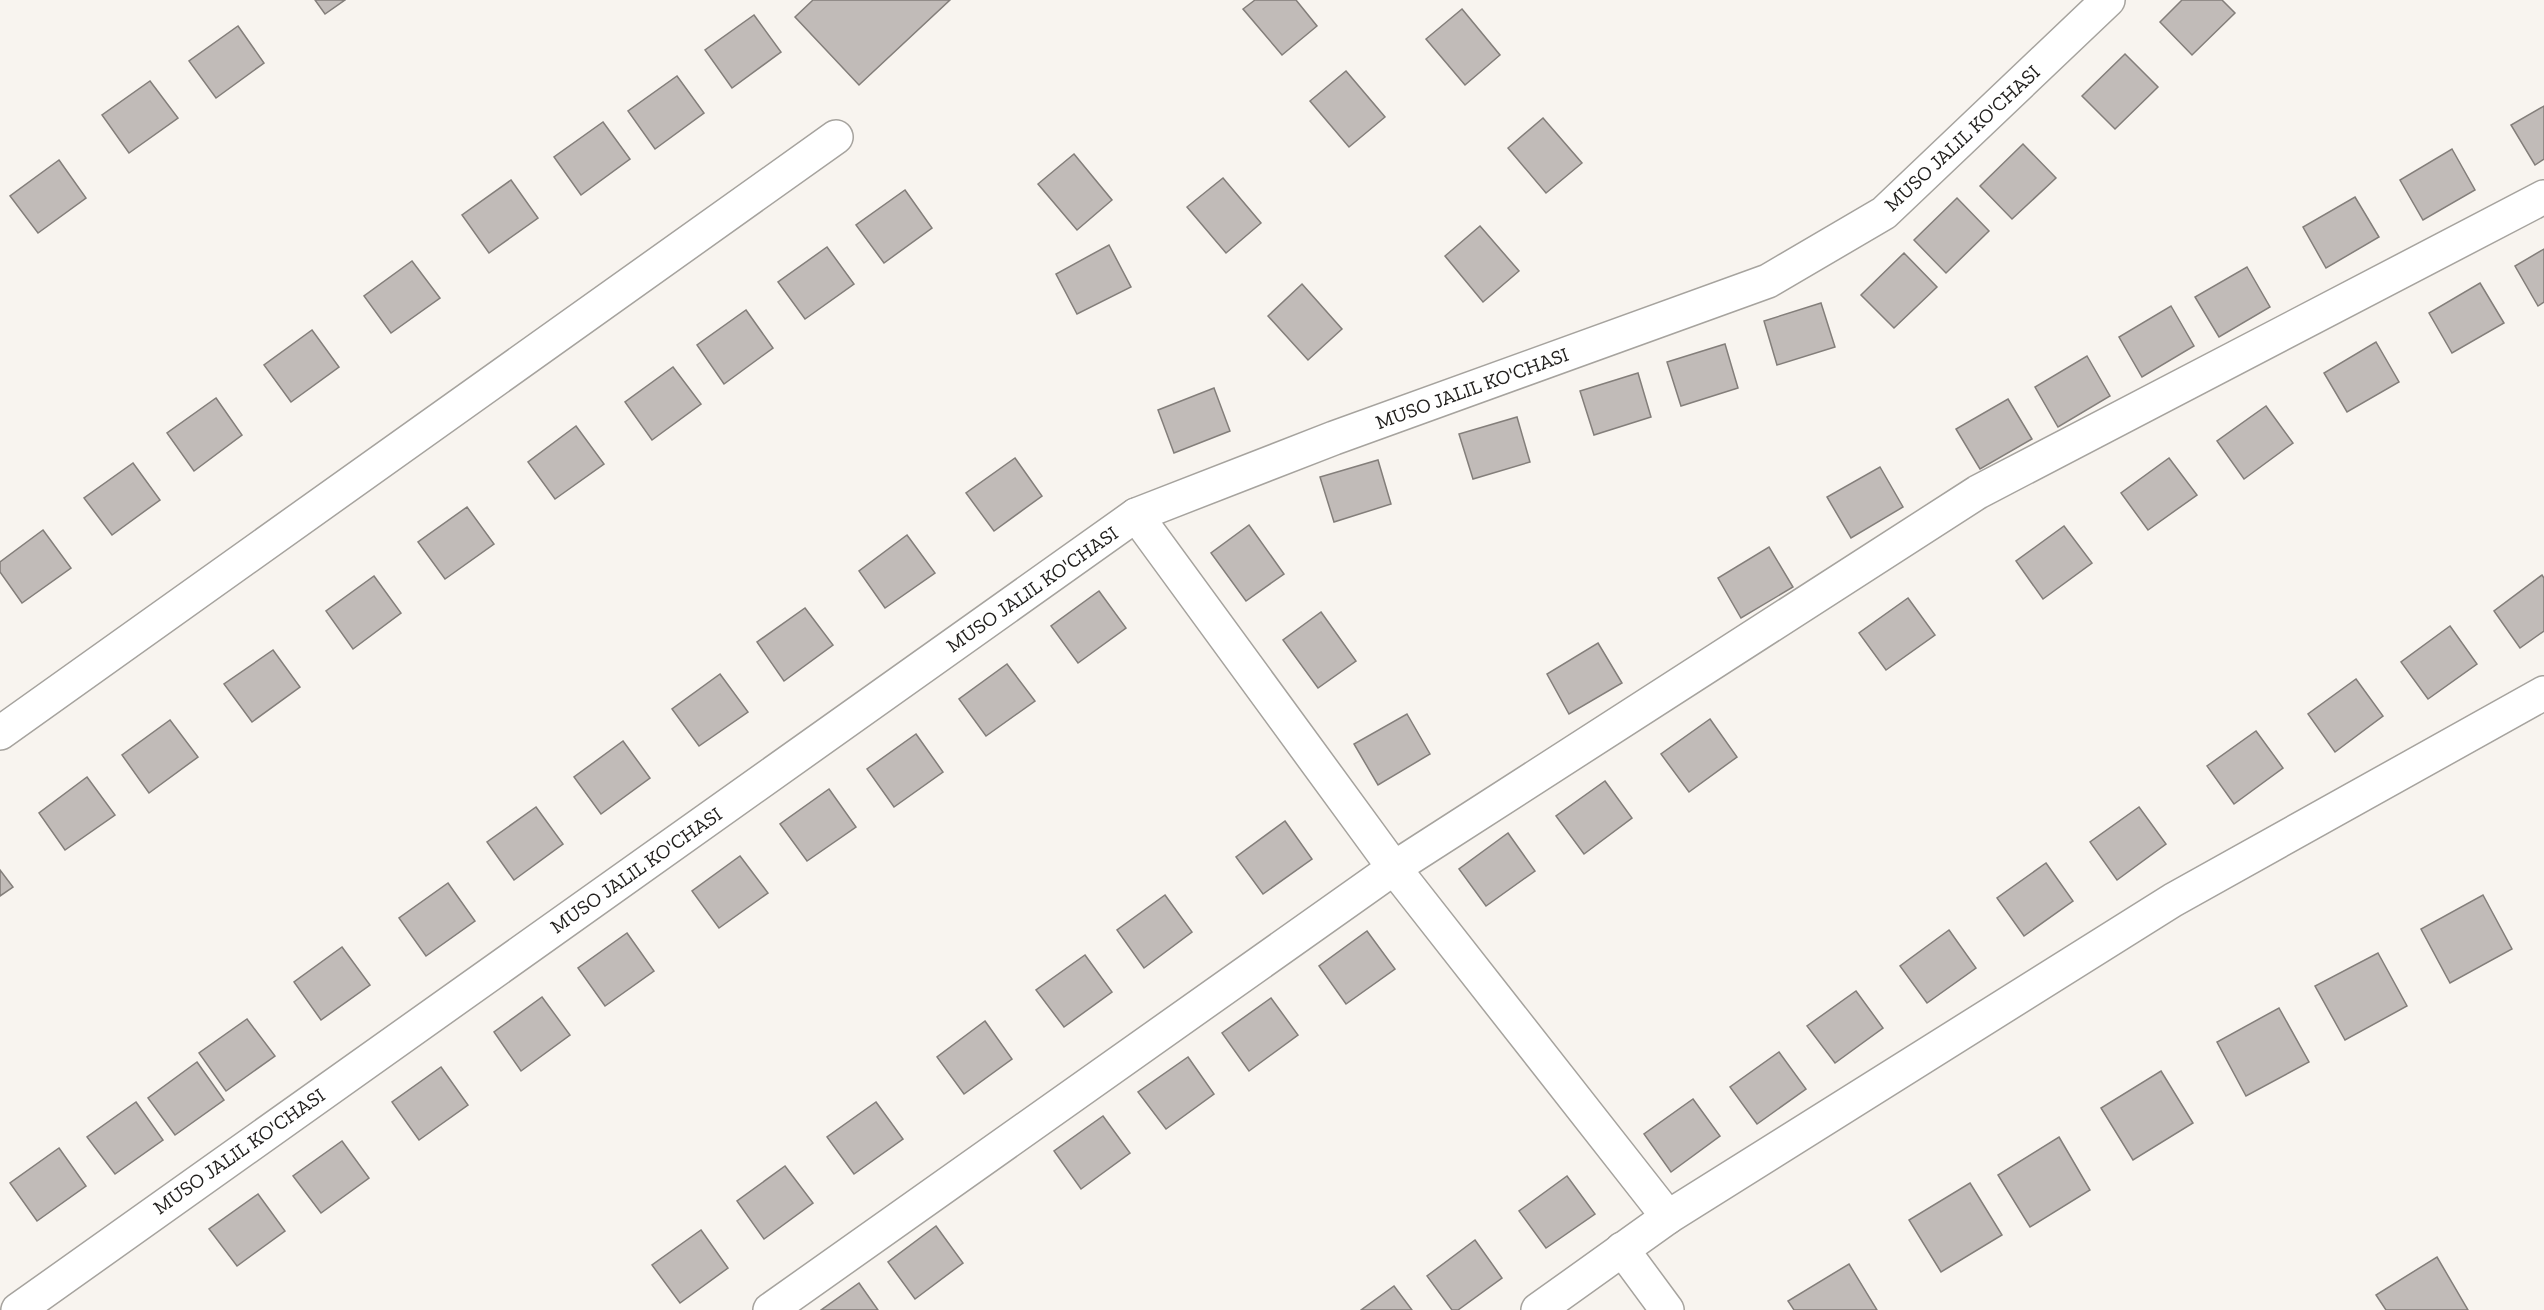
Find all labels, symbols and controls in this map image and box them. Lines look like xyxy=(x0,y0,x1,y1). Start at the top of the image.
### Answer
street label: MUSO JALIL KO'CHASI xyxy=(1879,60,2045,216)
street label: MUSO JALIL KO'CHASI xyxy=(1372,342,1572,434)
street label: MUSO JALIL KO'CHASI xyxy=(942,521,1122,657)
street label: MUSO JALIL KO'CHASI xyxy=(546,802,726,938)
street label: MUSO JALIL KO'CHASI xyxy=(149,1083,329,1219)

